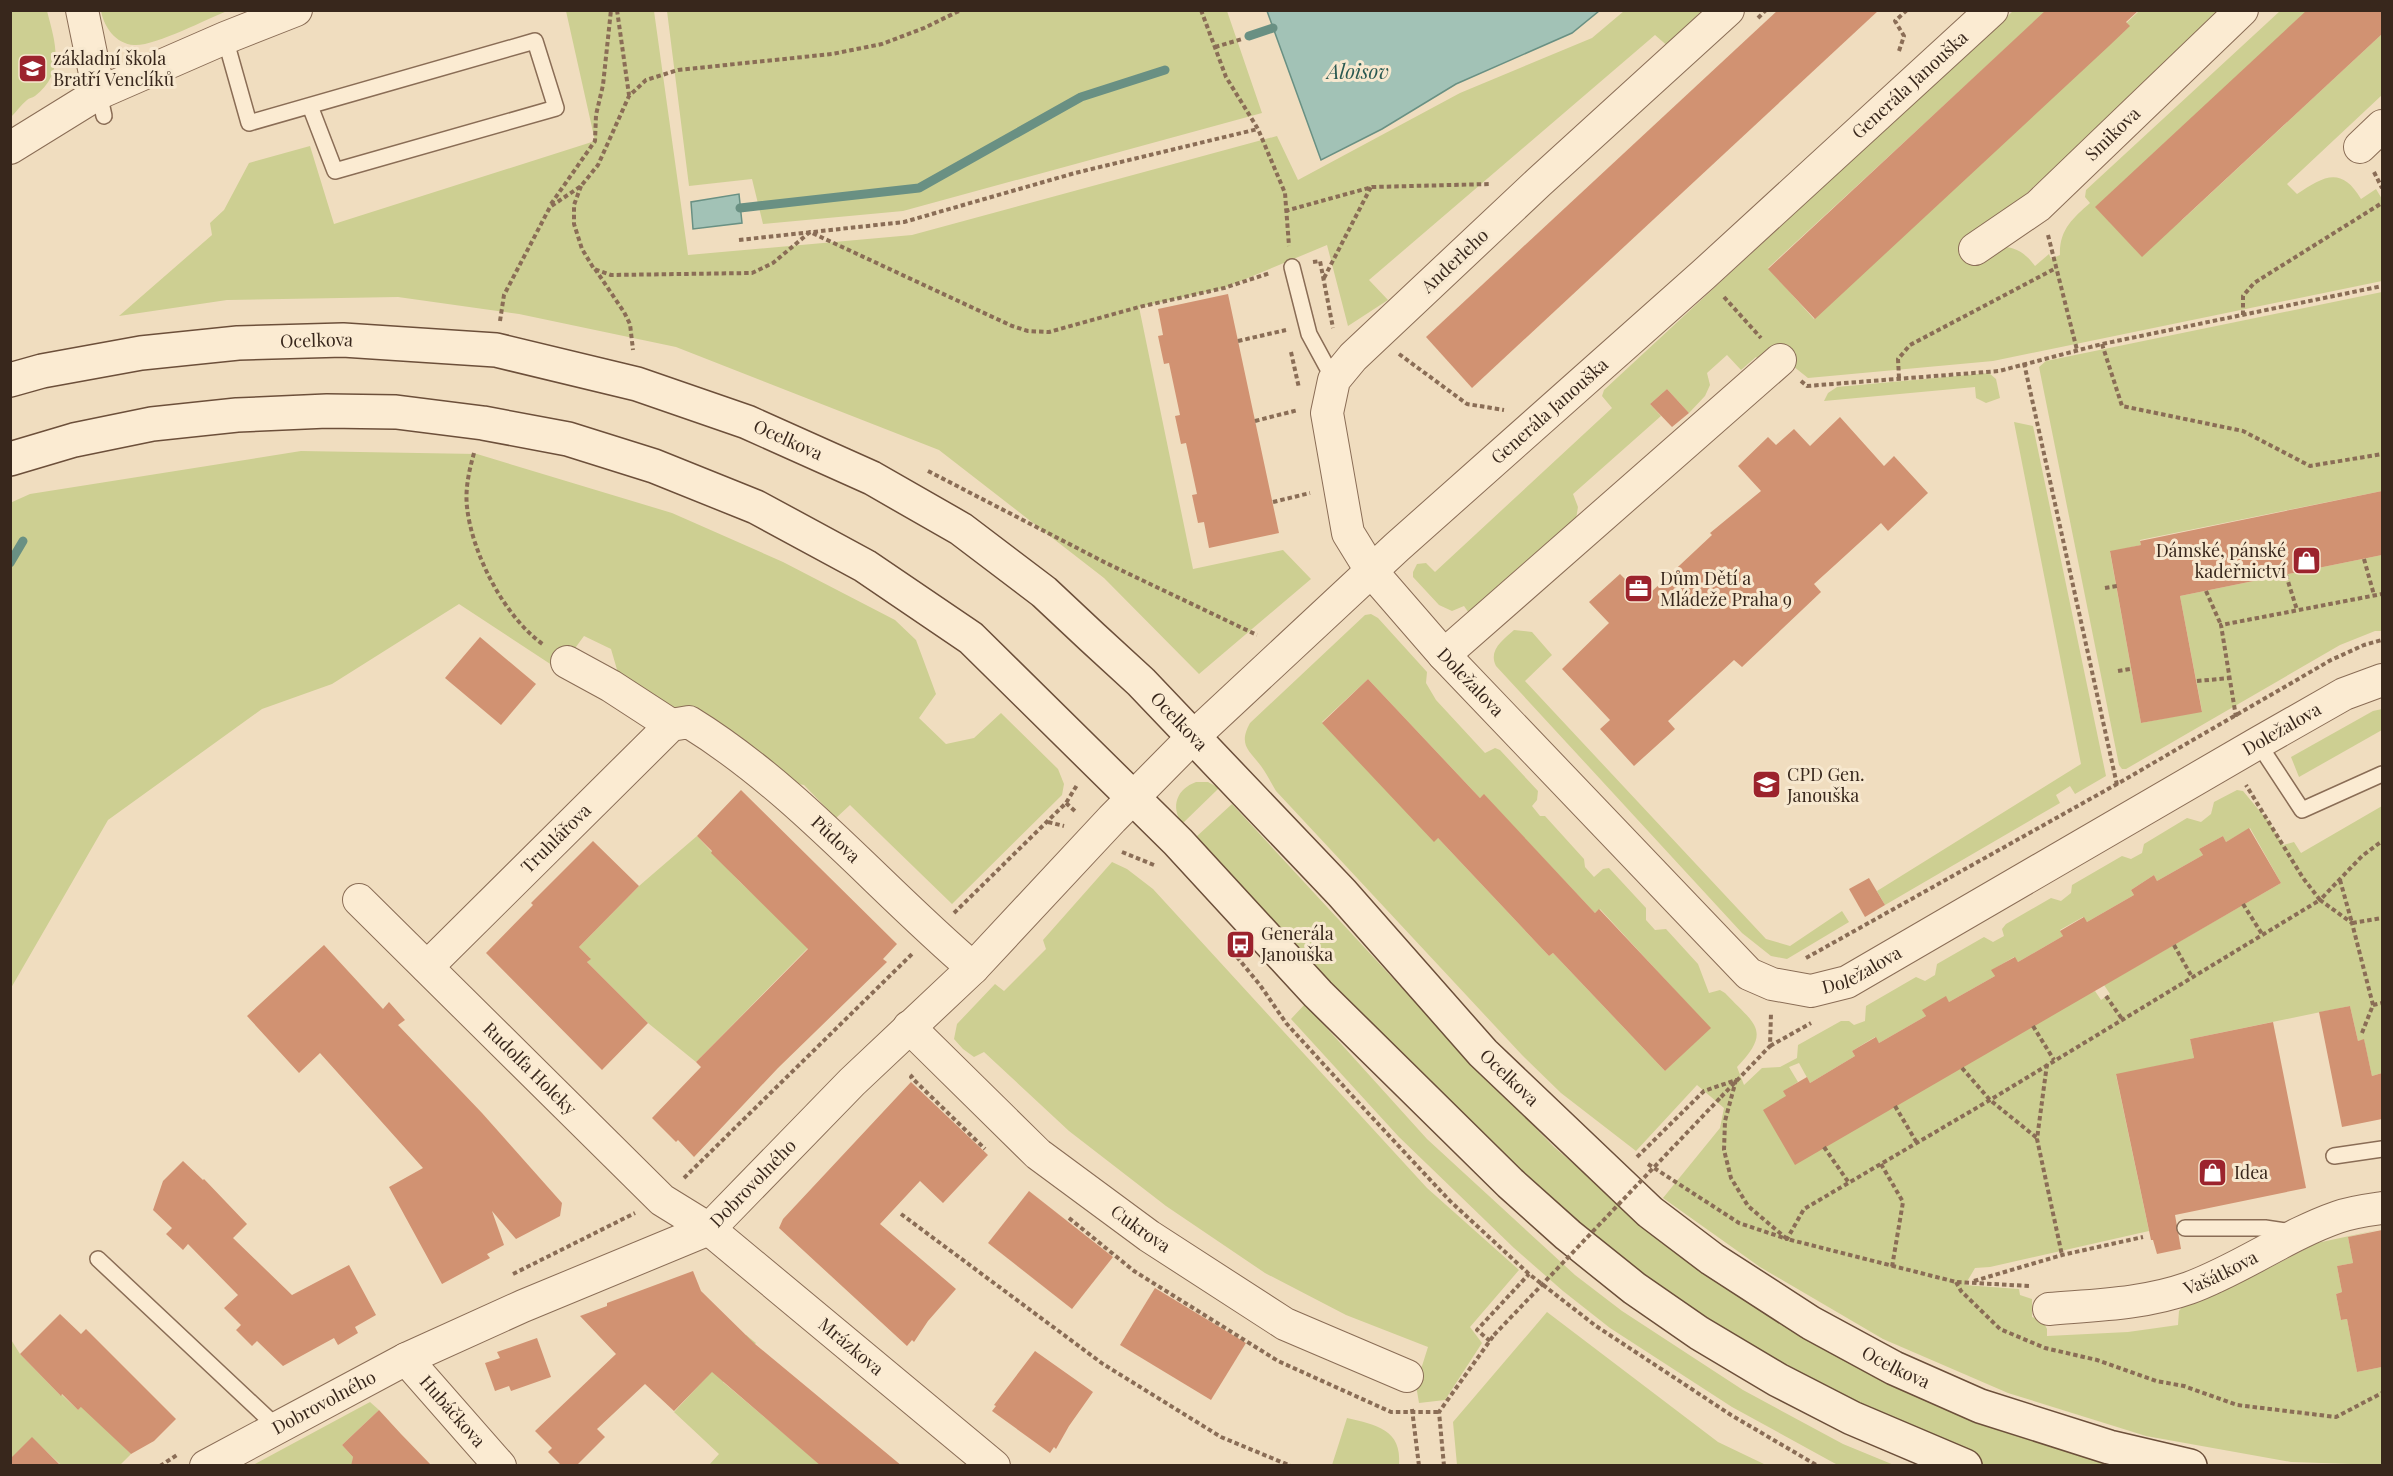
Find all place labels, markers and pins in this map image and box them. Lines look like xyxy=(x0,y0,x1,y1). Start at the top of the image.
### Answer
place label: základní škola Bratří Venclíků xyxy=(53,46,175,91)
school or university icon: základní škola Bratří Venclíků xyxy=(16,53,48,85)
place label: Dámské, pánské kadeřnictví xyxy=(2156,538,2286,583)
shop icon: Dámské, pánské kadeřnictví xyxy=(2291,545,2323,577)
place label: Dům Dětí a Mládeže Praha 9 xyxy=(1660,566,1792,611)
office icon: Dům Dětí a Mládeže Praha 9 xyxy=(1623,573,1655,605)
place label: CPD Gen. Janouška xyxy=(1786,762,1864,807)
school or university icon: CPD Gen. Janouška xyxy=(1750,769,1782,801)
place label: Generála Janouška xyxy=(1260,921,1334,966)
bus stop icon: Generála Janouška xyxy=(1224,928,1256,960)
shop icon: Idea xyxy=(2197,1157,2229,1189)
place label: Idea xyxy=(2234,1160,2268,1184)

